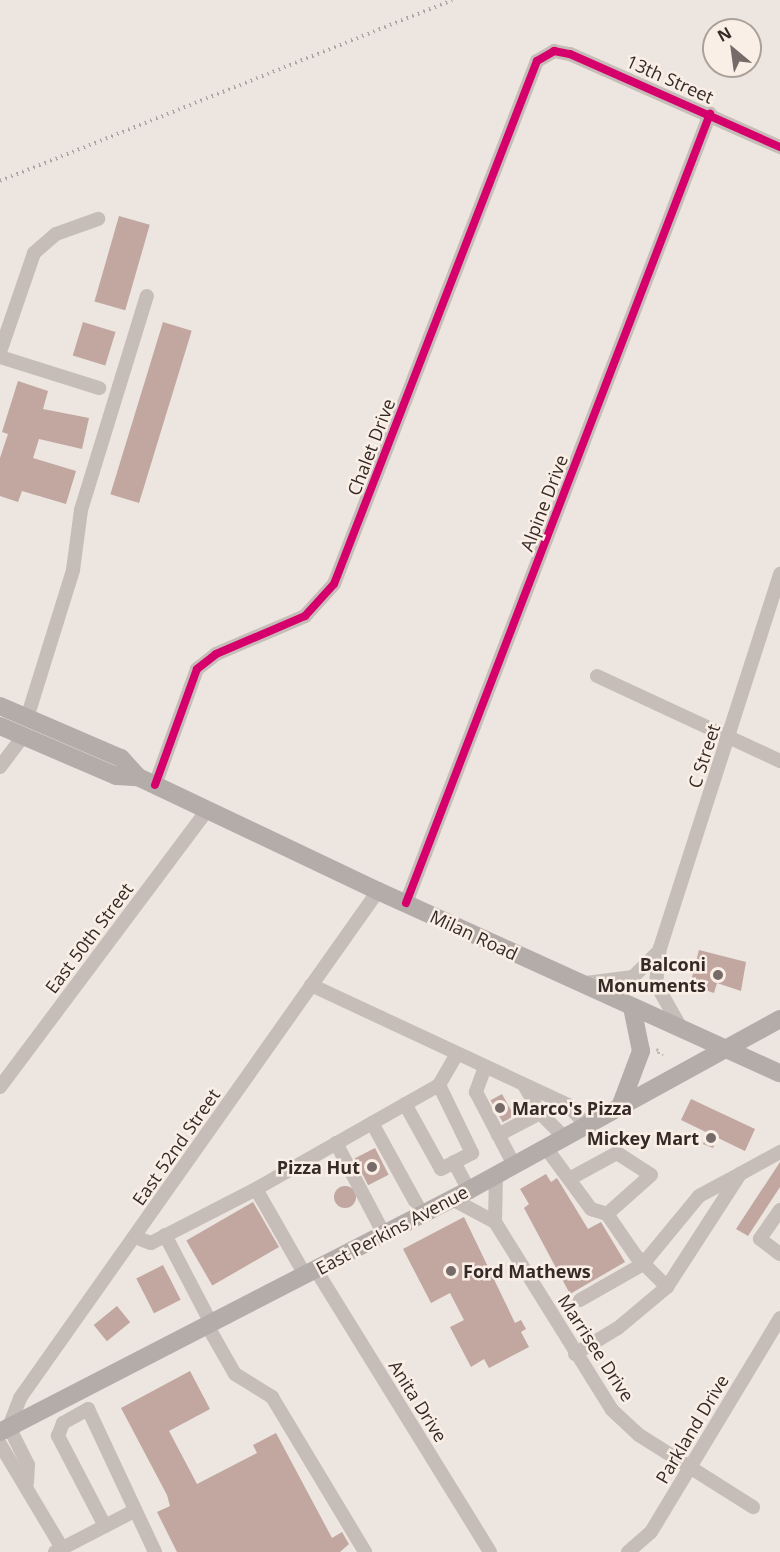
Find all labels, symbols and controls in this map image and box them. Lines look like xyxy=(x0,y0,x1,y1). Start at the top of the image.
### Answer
north arrow xyxy=(702,18,762,78)
text: N xyxy=(713,21,735,47)
street label: 13th Street xyxy=(623,50,717,108)
street label: Chalet Drive xyxy=(343,395,399,499)
street label: Alpine Drive xyxy=(516,452,572,554)
street label: C Street xyxy=(683,721,725,791)
street label: East 50th Street xyxy=(40,879,138,997)
street label: Milan Road xyxy=(427,905,521,965)
place label: Balconi Monuments xyxy=(597,954,706,996)
marker: Balconi Monuments xyxy=(711,968,725,982)
street label: East 52nd Street xyxy=(128,1085,224,1209)
place label: Marco's Pizza xyxy=(512,1097,632,1119)
marker: Marco's Pizza xyxy=(493,1101,507,1115)
place label: Mickey Mart xyxy=(587,1127,699,1149)
marker: Mickey Mart xyxy=(704,1131,718,1145)
place label: Pizza Hut xyxy=(277,1156,360,1178)
marker: Pizza Hut xyxy=(365,1160,379,1174)
street label: East Perkins Avenue xyxy=(312,1181,472,1279)
place label: Ford Mathews xyxy=(463,1260,591,1282)
marker: Ford Mathews xyxy=(444,1264,458,1278)
street label: Marrisee Drive xyxy=(553,1291,639,1405)
street label: Anita Drive xyxy=(384,1356,452,1446)
street label: Parkland Drive xyxy=(651,1371,733,1487)

